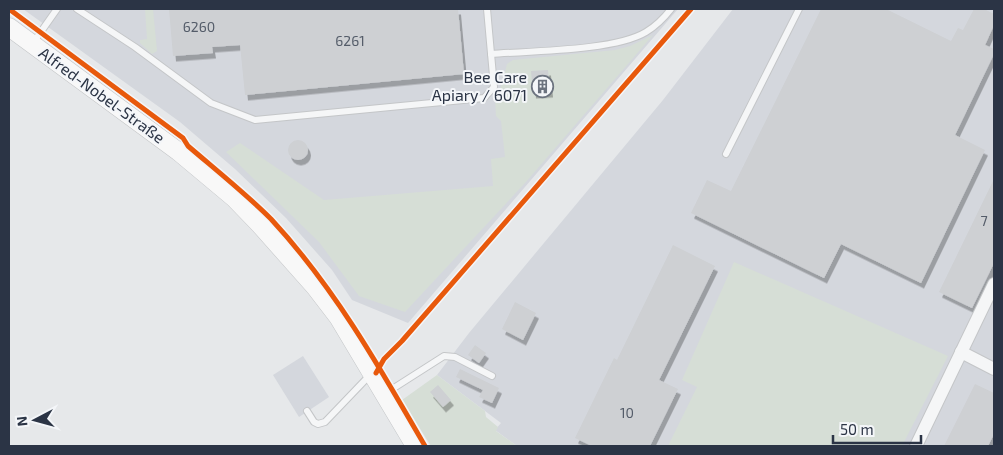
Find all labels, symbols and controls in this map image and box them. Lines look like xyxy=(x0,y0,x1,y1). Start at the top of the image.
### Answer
house number: 6260 xyxy=(183,18,215,35)
house number: 6261 xyxy=(335,32,365,49)
street label: Alfred-Nobel-Straße xyxy=(36,43,169,147)
place label: Bee Care Apiary / 6071 xyxy=(432,67,527,104)
building icon: Bee Care Apiary / 6071 xyxy=(531,74,555,98)
house number: 7 xyxy=(980,212,988,229)
north arrow xyxy=(10,395,60,445)
house number: 10 xyxy=(620,404,634,421)
scale bar xyxy=(833,412,920,444)
text: N xyxy=(13,415,31,427)
text: 50 m xyxy=(840,420,874,438)

